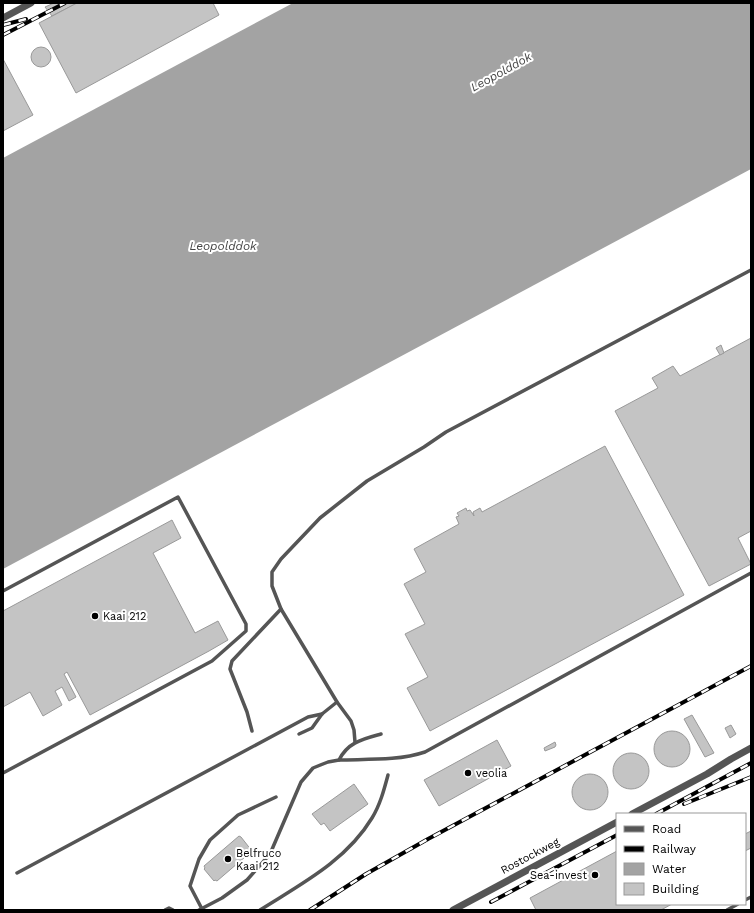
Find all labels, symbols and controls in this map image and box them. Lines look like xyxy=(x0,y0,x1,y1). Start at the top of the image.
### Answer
water label: Leopolddok xyxy=(468,49,534,94)
water label: Leopolddok xyxy=(189,239,257,253)
place label: Kaai 212 xyxy=(103,610,146,623)
marker: Kaai 212 xyxy=(90,611,100,621)
place label: veolia xyxy=(476,767,507,780)
marker: veolia xyxy=(463,768,473,778)
legend xyxy=(616,813,746,905)
text: Road xyxy=(652,822,681,836)
street label: Rostockweg xyxy=(499,835,562,877)
text: Railway xyxy=(652,842,697,856)
place label: Belfruco Kaai 212 xyxy=(236,847,281,873)
marker: Belfruco Kaai 212 xyxy=(223,854,233,864)
text: Water xyxy=(652,862,687,876)
place label: Sea-invest xyxy=(530,869,587,882)
marker: Sea-invest xyxy=(590,870,600,880)
text: Building xyxy=(652,882,699,896)

